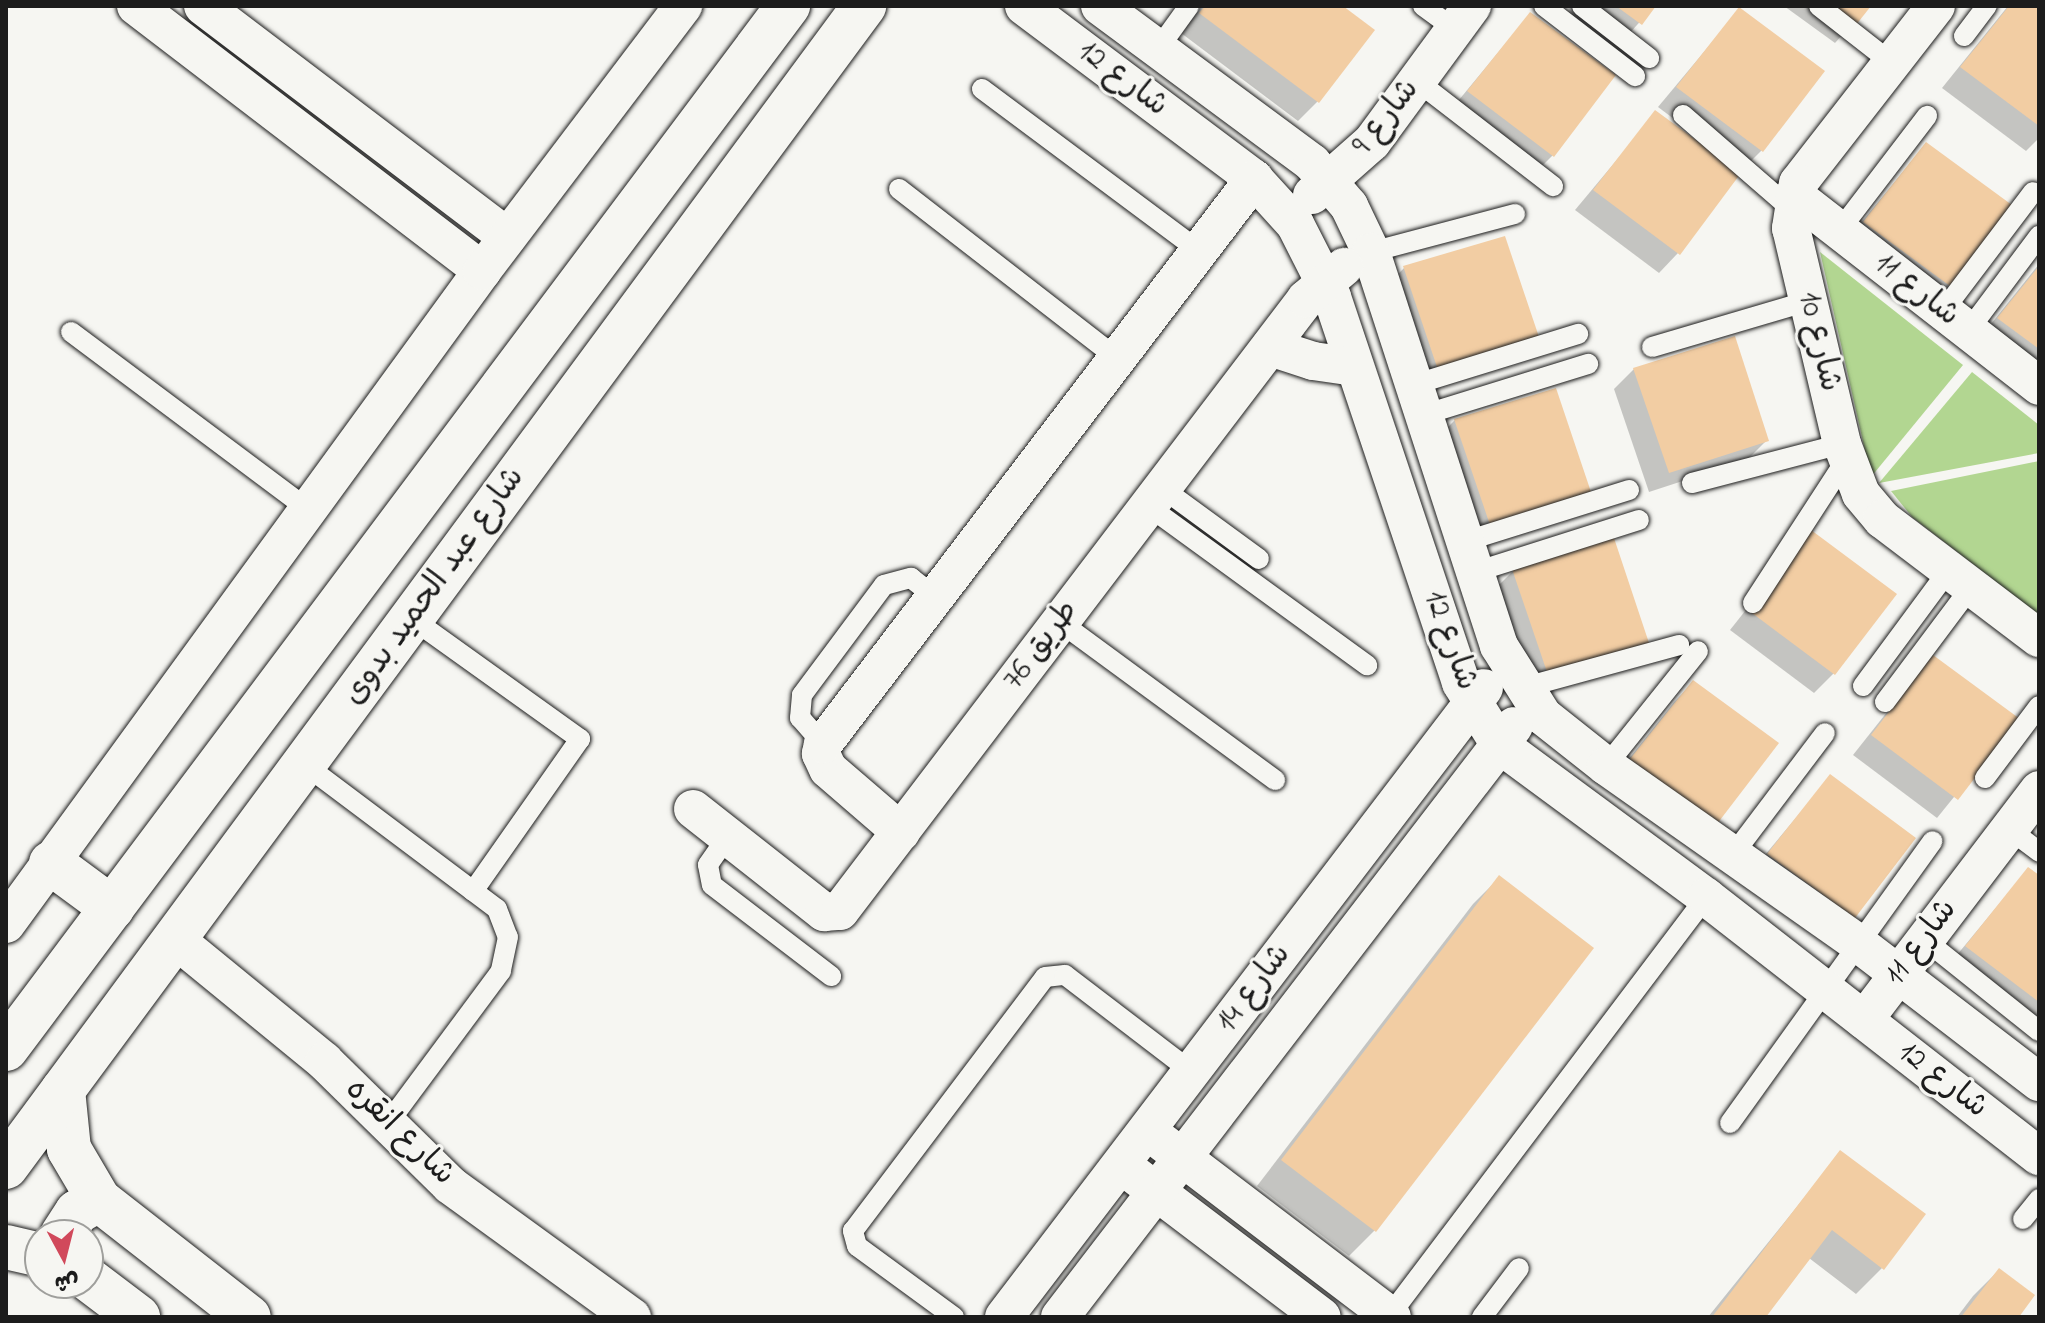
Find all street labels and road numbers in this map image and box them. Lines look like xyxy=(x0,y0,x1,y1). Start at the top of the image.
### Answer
street label: شارع 12 xyxy=(1069,34,1175,126)
street label: شارع 9 xyxy=(1345,72,1429,164)
street label: شارع 11 xyxy=(1866,246,1966,336)
street label: شارع 10 xyxy=(1788,288,1848,396)
street label: شارع عبد الحميد بدوى xyxy=(336,461,534,713)
street label: شارع 12 xyxy=(1413,586,1485,696)
street label: طريق 76 xyxy=(996,594,1088,698)
street label: شارع 11 xyxy=(1877,892,1967,994)
street label: شارع 14 xyxy=(1209,937,1301,1041)
street label: شارع 12 xyxy=(1889,1034,1995,1128)
street label: شارع انقره xyxy=(336,1071,462,1195)

